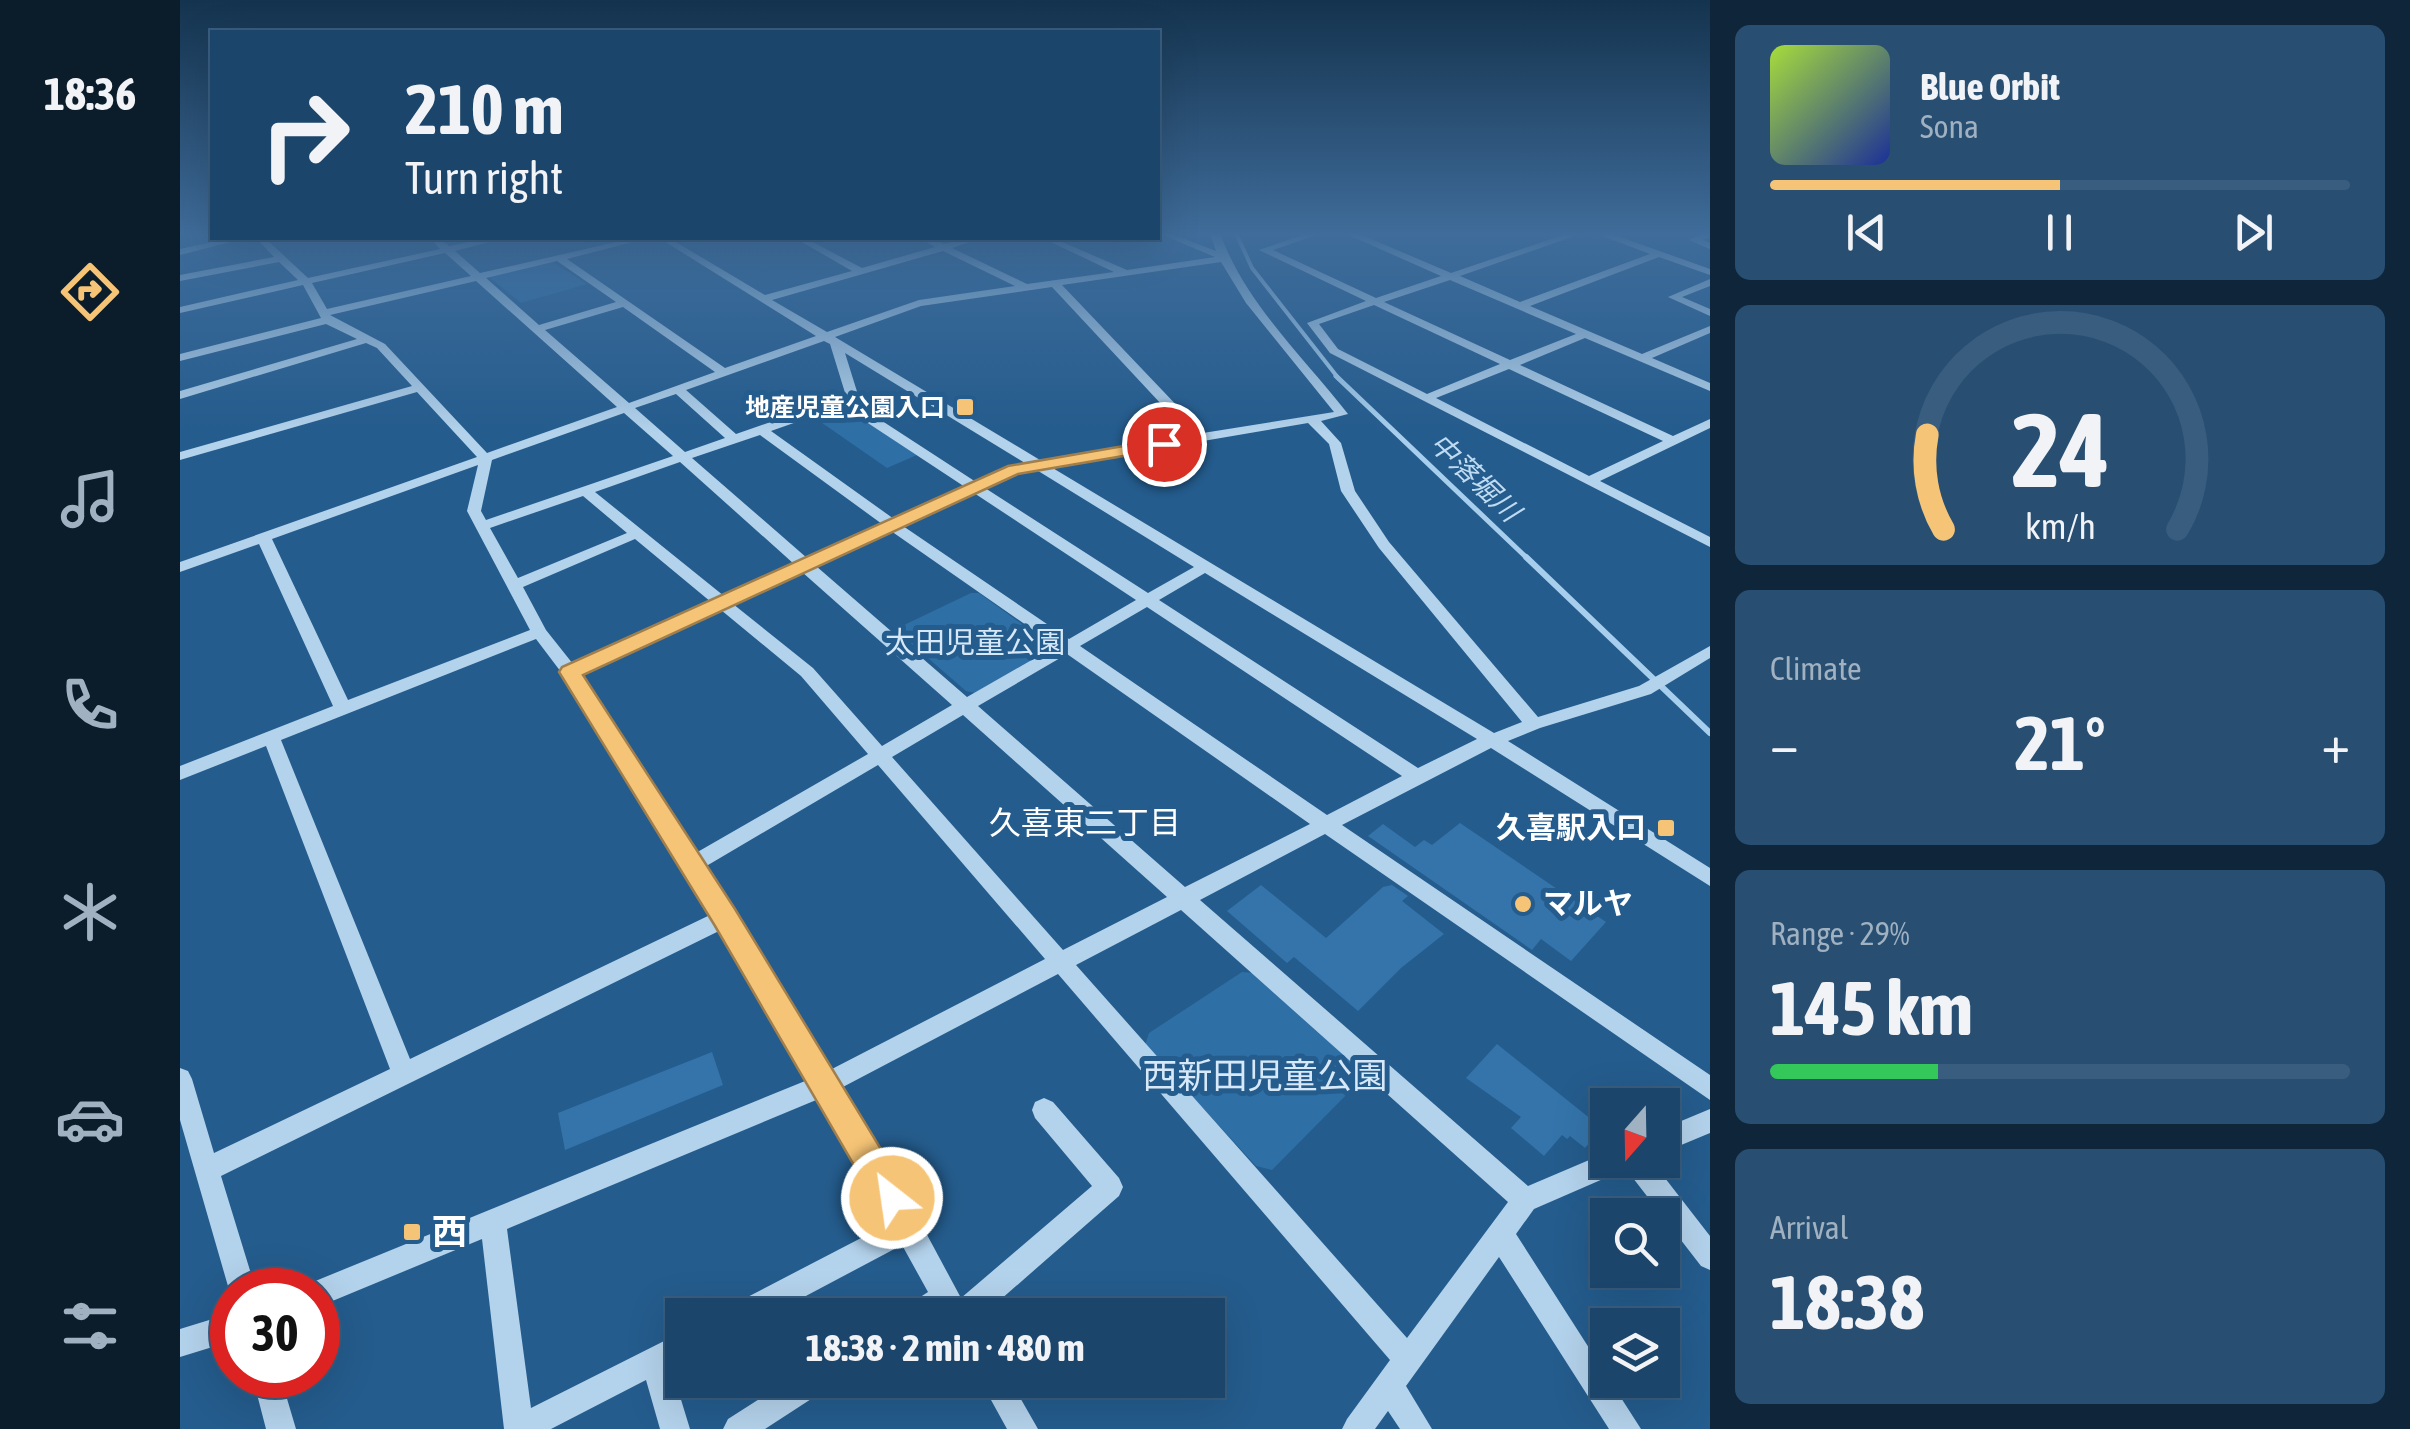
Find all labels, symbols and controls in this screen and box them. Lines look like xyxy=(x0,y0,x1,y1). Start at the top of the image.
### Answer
text: Blue Orbit xyxy=(1920,65,2060,108)
text: 18:36 xyxy=(44,68,136,120)
text: 210 m xyxy=(405,69,564,149)
icon: right xyxy=(240,70,370,200)
text: Sona xyxy=(1920,108,1979,145)
text: Turn right xyxy=(405,152,563,204)
icon: previous xyxy=(1839,205,1894,260)
icon: pause xyxy=(2032,205,2087,260)
icon: next xyxy=(2226,205,2281,260)
icon: directions xyxy=(55,257,125,327)
text: 24 xyxy=(2011,390,2109,509)
place label: 地産児童公園入口 xyxy=(745,393,945,421)
marker: 地産児童公園入口 xyxy=(954,396,976,418)
pin xyxy=(1122,402,1207,487)
icon: arrive xyxy=(1137,417,1192,472)
water label: 中落堀川 xyxy=(1424,427,1529,529)
icon: music xyxy=(55,464,125,534)
text: km/h xyxy=(2025,506,2095,547)
park label: 太田児童公園 xyxy=(885,625,1065,659)
text: Climate xyxy=(1770,650,1862,687)
icon: phone xyxy=(55,670,125,740)
text: 21° xyxy=(2014,700,2106,786)
text: − xyxy=(1770,712,1799,775)
text: + xyxy=(2321,712,2350,775)
district label: 久喜東二丁目 xyxy=(989,804,1181,841)
place label: 久喜駅入口 xyxy=(1496,810,1646,844)
marker: 久喜駅入口 xyxy=(1655,817,1677,839)
icon: climate xyxy=(55,877,125,947)
place label: マルヤ xyxy=(1543,886,1633,920)
marker: マルヤ xyxy=(1512,893,1534,915)
text: Range · 29% xyxy=(1770,915,1910,952)
text: 145 km xyxy=(1770,965,1973,1051)
park label: 西新田児童公園 xyxy=(1142,1055,1388,1095)
icon: car xyxy=(55,1084,125,1154)
north arrow xyxy=(1590,1088,1680,1178)
map controls xyxy=(1590,1088,1680,1398)
position arrow xyxy=(840,1146,944,1250)
button: search xyxy=(1590,1198,1680,1288)
text: Arrival xyxy=(1770,1209,1848,1246)
place label: 西 xyxy=(432,1211,467,1251)
marker: 西 xyxy=(401,1221,423,1243)
text: 18:38 xyxy=(1770,1259,1924,1345)
speed limit sign: 30 xyxy=(210,1268,340,1398)
icon: filters xyxy=(55,1291,125,1361)
button: layers xyxy=(1590,1308,1680,1398)
text: 18:38 · 2 min · 480 m xyxy=(805,1326,1085,1369)

